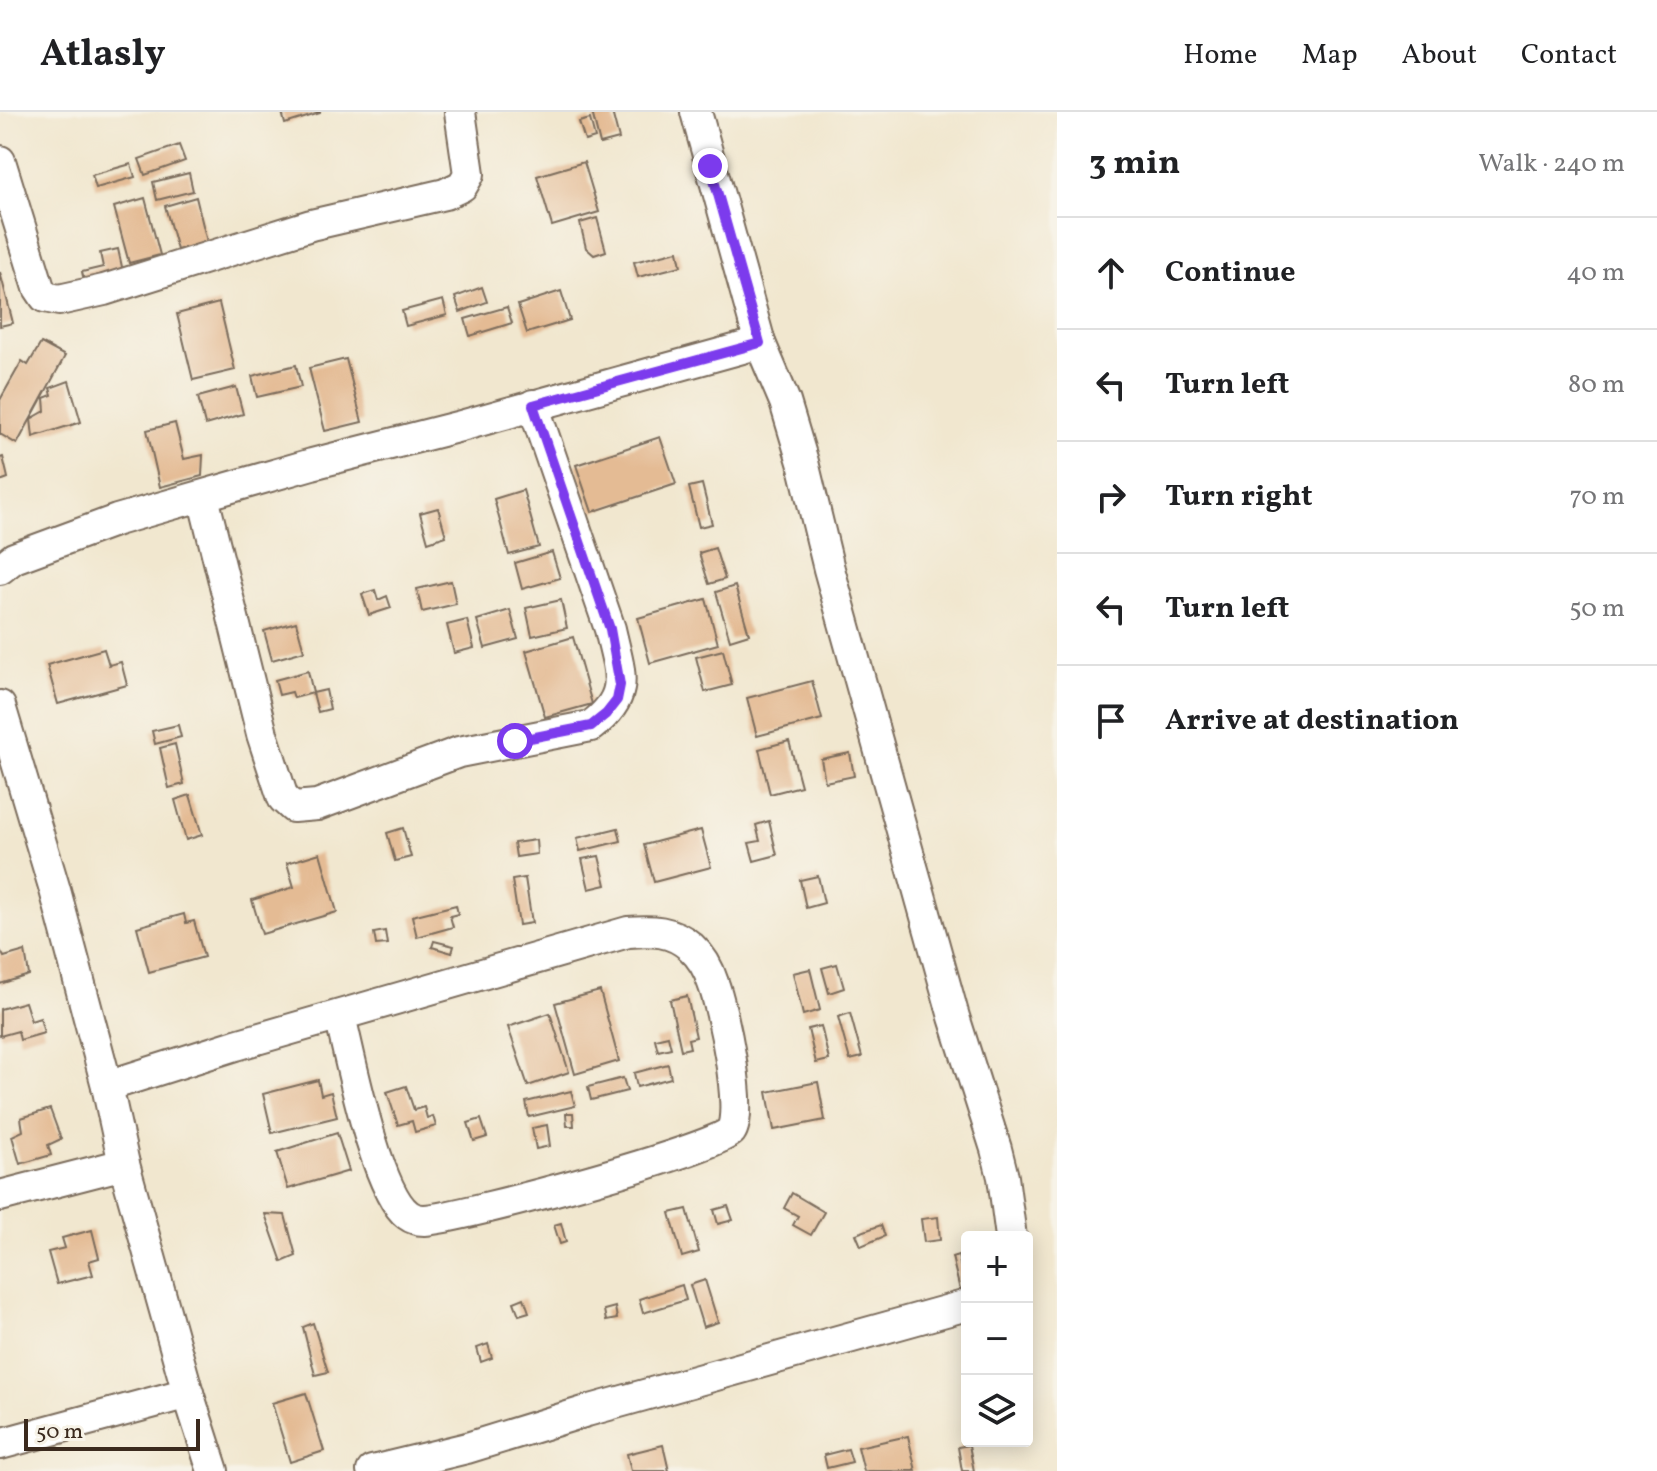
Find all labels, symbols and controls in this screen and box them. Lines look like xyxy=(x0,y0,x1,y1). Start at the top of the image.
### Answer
text: Atlasly xyxy=(40,29,166,82)
text: Home xyxy=(1183,36,1257,75)
text: Map xyxy=(1301,36,1357,75)
text: About xyxy=(1401,36,1477,75)
text: Contact xyxy=(1521,36,1617,75)
text: 3 min xyxy=(1089,141,1180,188)
text: Walk · 240 m xyxy=(1478,146,1625,182)
route end xyxy=(692,148,728,184)
icon: ahead xyxy=(1089,251,1133,295)
text: Continue xyxy=(1165,252,1296,294)
text: 40 m xyxy=(1566,255,1625,291)
icon: left xyxy=(1089,363,1133,407)
text: Turn left xyxy=(1165,364,1289,406)
text: 80 m xyxy=(1568,367,1625,403)
icon: right xyxy=(1089,475,1133,519)
text: Turn right xyxy=(1165,476,1313,518)
text: 70 m xyxy=(1570,479,1625,515)
icon: left xyxy=(1089,587,1133,631)
text: Turn left xyxy=(1165,588,1289,630)
text: 50 m xyxy=(1569,591,1625,627)
icon: arrive xyxy=(1089,699,1133,743)
text: Arrive at destination xyxy=(1165,700,1459,742)
route start xyxy=(497,723,533,759)
map controls xyxy=(961,1231,1033,1447)
button: + xyxy=(961,1231,1033,1303)
button: − xyxy=(961,1303,1033,1375)
button: layers xyxy=(961,1375,1033,1447)
scale bar xyxy=(24,1415,200,1451)
text: 50 m xyxy=(36,1417,83,1448)

